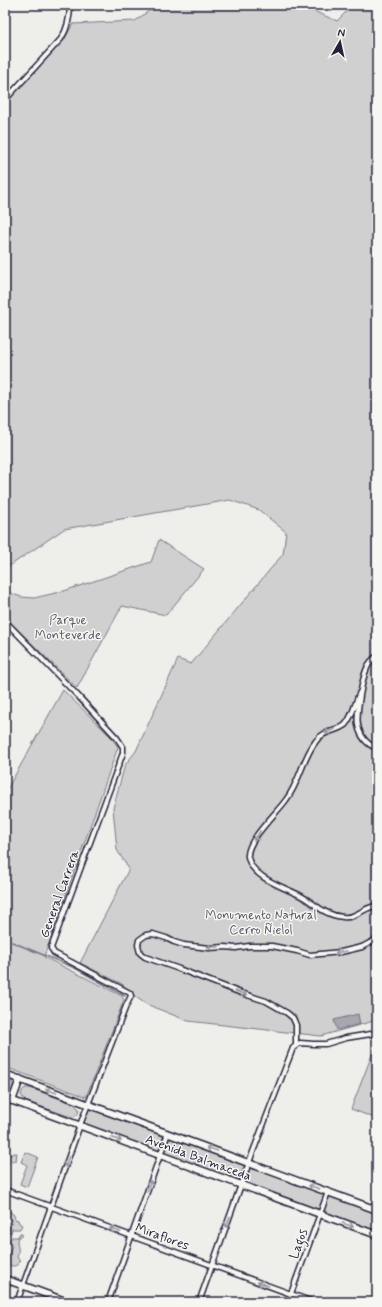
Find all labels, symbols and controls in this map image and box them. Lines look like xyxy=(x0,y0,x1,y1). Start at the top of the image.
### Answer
north arrow xyxy=(320,22,360,62)
text: N xyxy=(337,26,346,41)
park label: Parque Monteverde xyxy=(35,612,101,644)
one-way arrow xyxy=(324,728,336,735)
one-way arrow xyxy=(253,830,261,841)
street label: General Carrera xyxy=(36,847,84,941)
park label: Monumento Natural Cerro Ñielol xyxy=(205,907,317,939)
one-way arrow xyxy=(207,944,220,951)
one-way arrow xyxy=(335,948,348,956)
one-way arrow xyxy=(234,990,247,997)
one-way arrow xyxy=(46,1086,58,1094)
street label: Avenida Balmaceda xyxy=(143,1131,253,1185)
one-way arrow xyxy=(110,1136,123,1143)
one-way arrow xyxy=(207,1145,219,1153)
one-way arrow xyxy=(63,1156,70,1169)
one-way arrow xyxy=(146,1180,153,1193)
one-way arrow xyxy=(309,1182,321,1190)
one-way arrow xyxy=(223,1215,231,1227)
street label: Miraflores xyxy=(133,1219,191,1255)
one-way arrow xyxy=(342,1221,354,1229)
one-way arrow xyxy=(109,1225,121,1233)
street label: Lagos xyxy=(286,1227,314,1262)
one-way arrow xyxy=(257,1279,269,1287)

